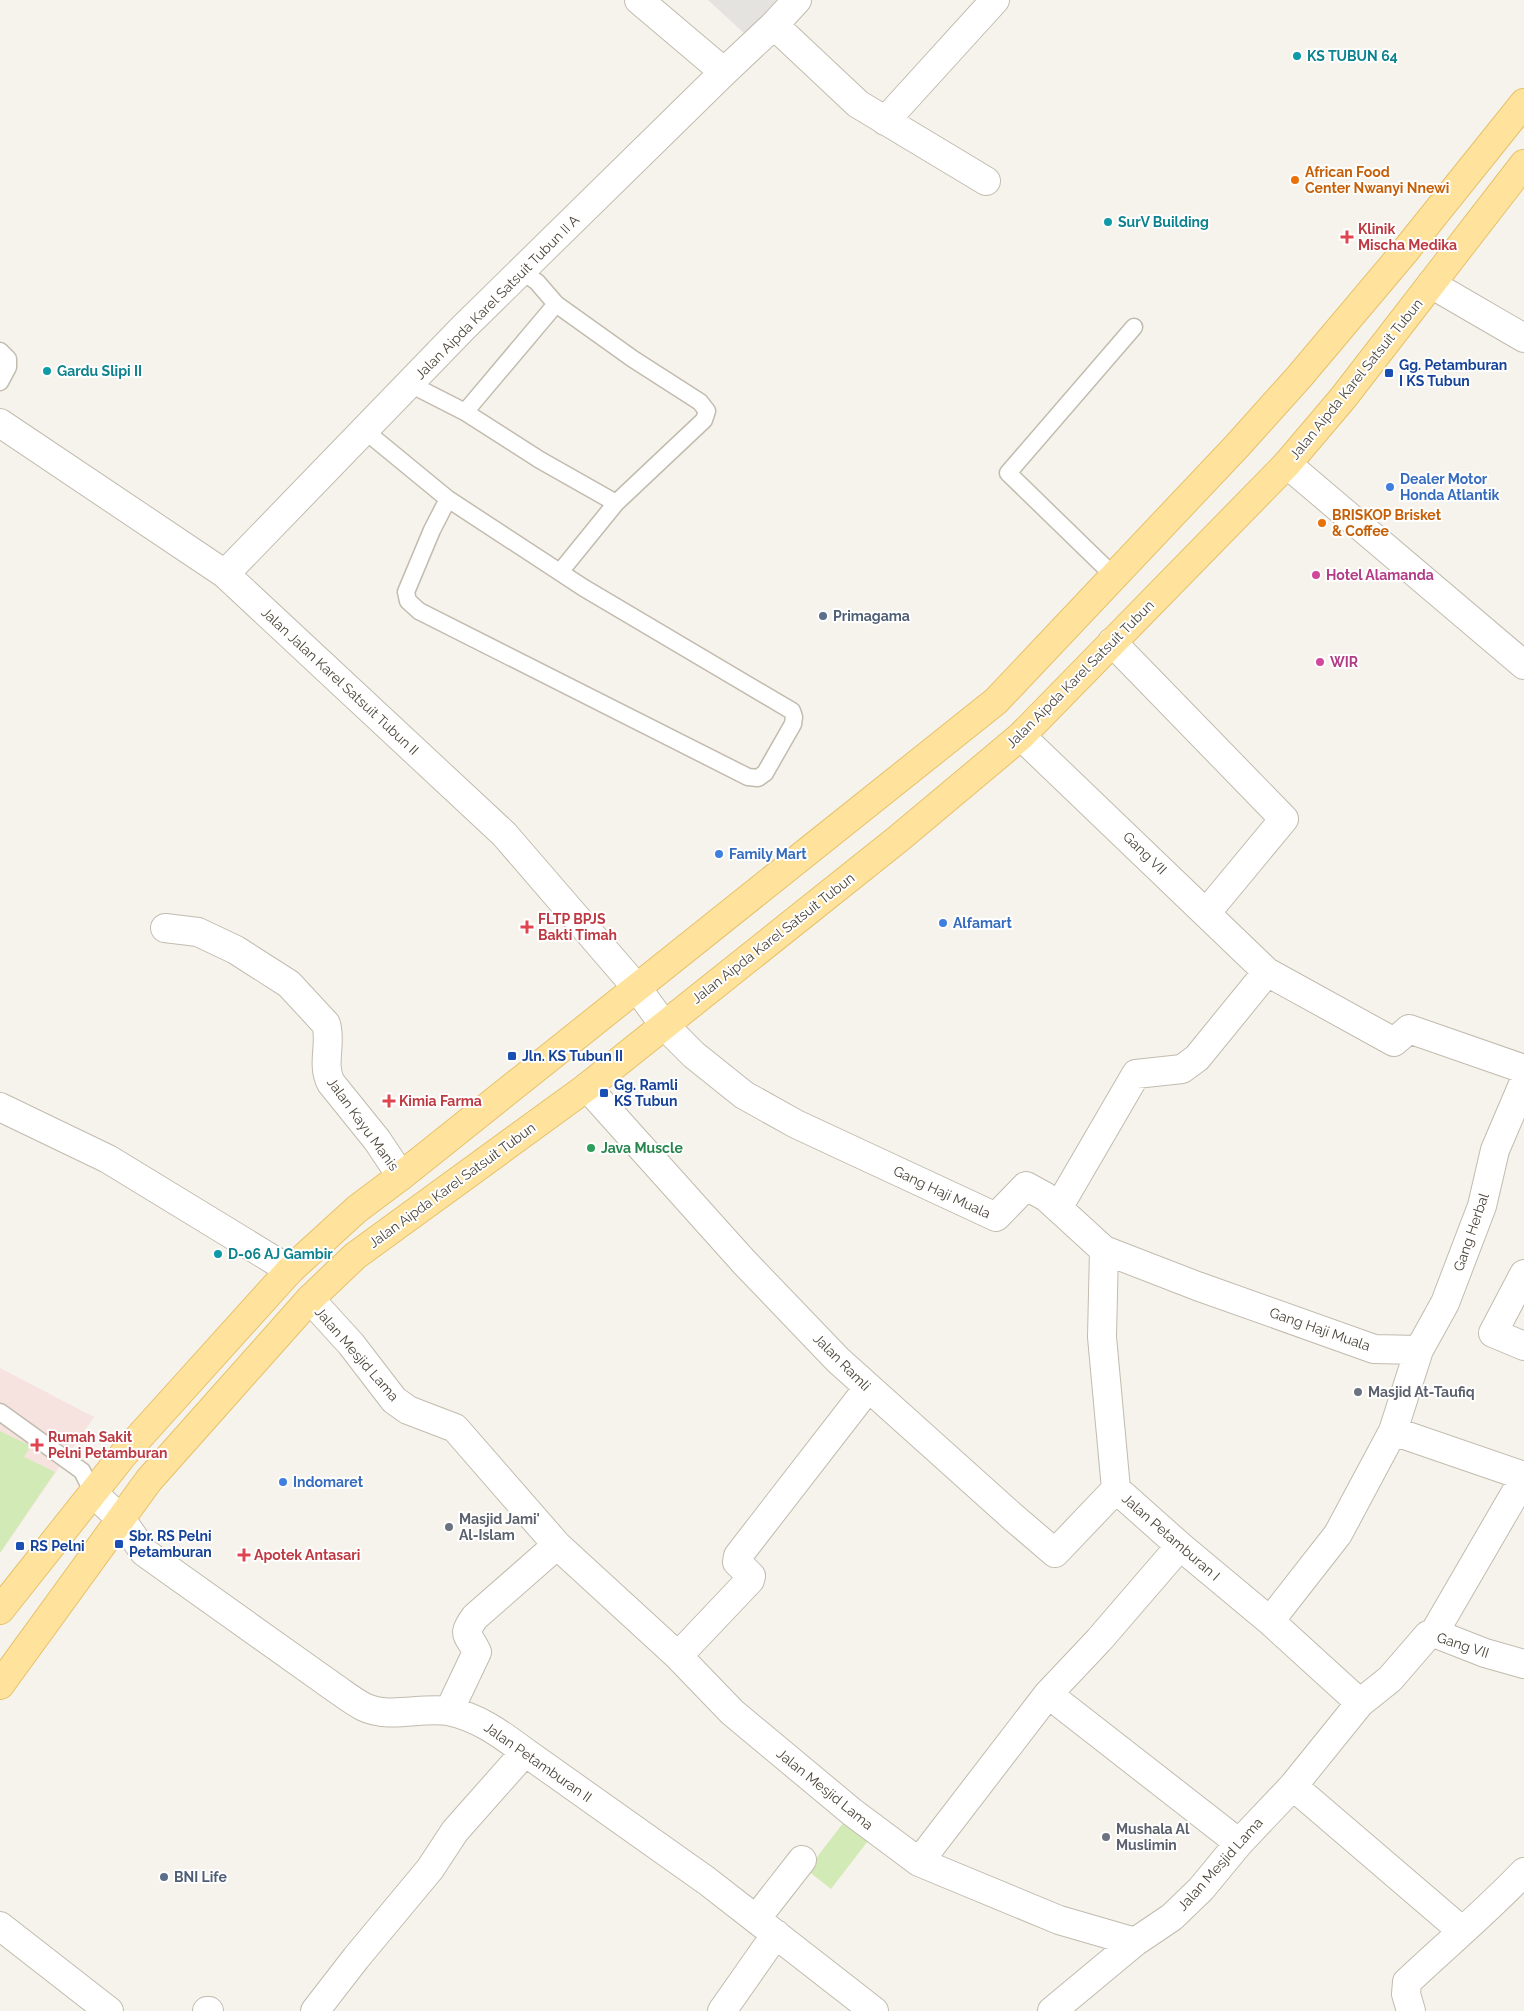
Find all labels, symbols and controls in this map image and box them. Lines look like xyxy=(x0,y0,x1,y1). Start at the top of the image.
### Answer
place label: KS TUBUN 64 xyxy=(1307,48,1398,64)
marker: KS TUBUN 64 xyxy=(1291,50,1303,62)
place label: African Food Center Nwanyi Nnewi xyxy=(1305,164,1449,196)
marker: African Food Center Nwanyi Nnewi xyxy=(1289,174,1301,186)
street label: Jalan Aipda Karel Satsuit Tubun II A xyxy=(412,211,583,382)
place label: SurV Building xyxy=(1118,214,1209,230)
marker: SurV Building xyxy=(1102,216,1114,228)
place label: Klinik Mischa Medika xyxy=(1358,221,1457,253)
marker: Klinik Mischa Medika xyxy=(1340,230,1354,244)
street label: Jalan Aipda Karel Satsuit Tubun xyxy=(1286,295,1426,463)
place label: Gg. Petamburan I KS Tubun xyxy=(1399,357,1507,389)
place label: Gardu Slipi II xyxy=(57,363,142,379)
marker: Gardu Slipi II xyxy=(41,365,53,377)
marker: Gg. Petamburan I KS Tubun xyxy=(1383,367,1395,379)
place label: Dealer Motor Honda Atlantik xyxy=(1400,471,1499,503)
marker: Dealer Motor Honda Atlantik xyxy=(1384,481,1396,493)
place label: BRISKOP Brisket & Coffee xyxy=(1332,507,1442,539)
marker: BRISKOP Brisket & Coffee xyxy=(1316,517,1328,529)
place label: Hotel Alamanda xyxy=(1326,567,1434,583)
marker: Hotel Alamanda xyxy=(1310,569,1322,581)
street label: Jalan Aipda Karel Satsuit Tubun xyxy=(1003,597,1157,751)
street label: Jalan Jalan Karel Satsuit Tubun II xyxy=(258,604,422,758)
place label: Primagama xyxy=(833,608,910,624)
marker: Primagama xyxy=(817,610,829,622)
place label: WIR xyxy=(1330,654,1359,670)
marker: WIR xyxy=(1314,656,1326,668)
street label: Gang VII xyxy=(1120,828,1170,878)
place label: Family Mart xyxy=(729,846,807,862)
marker: Family Mart xyxy=(713,848,725,860)
street label: Jalan Aipda Karel Satsuit Tubun xyxy=(688,869,858,1007)
place label: FLTP BPJS Bakti Timah xyxy=(538,911,617,943)
place label: Alfamart xyxy=(953,915,1012,931)
marker: Alfamart xyxy=(937,917,949,929)
marker: FLTP BPJS Bakti Timah xyxy=(520,920,534,934)
place label: Jln. KS Tubun II xyxy=(522,1048,623,1064)
marker: Jln. KS Tubun II xyxy=(506,1050,518,1062)
street label: Jalan Kayu Manis xyxy=(324,1074,402,1174)
place label: Gg. Ramli KS Tubun xyxy=(614,1077,678,1109)
marker: Gg. Ramli KS Tubun xyxy=(598,1087,610,1099)
place label: Kimia Farma xyxy=(399,1093,482,1109)
marker: Kimia Farma xyxy=(383,1095,395,1107)
street label: Jalan Aipda Karel Satsuit Tubun xyxy=(366,1119,538,1251)
place label: Java Muscle xyxy=(601,1140,683,1156)
marker: Java Muscle xyxy=(585,1142,597,1154)
street label: Gang Haji Muala xyxy=(891,1162,993,1222)
street label: Gang Herbal xyxy=(1450,1191,1492,1273)
place label: D-06 AJ Gambir xyxy=(228,1246,333,1262)
marker: D-06 AJ Gambir xyxy=(212,1248,224,1260)
street label: Jalan Mesjid Lama xyxy=(312,1304,402,1404)
street label: Gang Haji Muala xyxy=(1268,1304,1372,1354)
street label: Jalan Ramli xyxy=(810,1330,874,1394)
place label: Masjid At-Taufiq xyxy=(1368,1384,1475,1400)
marker: Masjid At-Taufiq xyxy=(1352,1386,1364,1398)
place label: Rumah Sakit Pelni Petamburan xyxy=(48,1429,168,1461)
marker: Rumah Sakit Pelni Petamburan xyxy=(30,1438,44,1452)
place label: Indomaret xyxy=(293,1474,364,1490)
marker: Indomaret xyxy=(277,1476,289,1488)
street label: Jalan Petamburan I xyxy=(1119,1490,1223,1584)
place label: Masjid Jami' Al-Islam xyxy=(459,1511,540,1543)
marker: Masjid Jami' Al-Islam xyxy=(443,1521,455,1533)
place label: Sbr. RS Pelni Petamburan xyxy=(129,1528,212,1560)
place label: RS Pelni xyxy=(30,1538,85,1554)
marker: Sbr. RS Pelni Petamburan xyxy=(113,1538,125,1550)
marker: RS Pelni xyxy=(14,1540,26,1552)
place label: Apotek Antasari xyxy=(254,1547,360,1563)
marker: Apotek Antasari xyxy=(238,1549,250,1561)
street label: Gang VII xyxy=(1435,1629,1491,1661)
street label: Jalan Petamburan II xyxy=(481,1719,595,1805)
street label: Jalan Mesjid Lama xyxy=(774,1745,876,1833)
street label: Jalan Mesjid Lama xyxy=(1174,1814,1266,1914)
place label: Mushala Al Muslimin xyxy=(1116,1821,1190,1853)
marker: Mushala Al Muslimin xyxy=(1100,1831,1112,1843)
place label: BNI Life xyxy=(174,1869,227,1885)
marker: BNI Life xyxy=(158,1871,170,1883)

